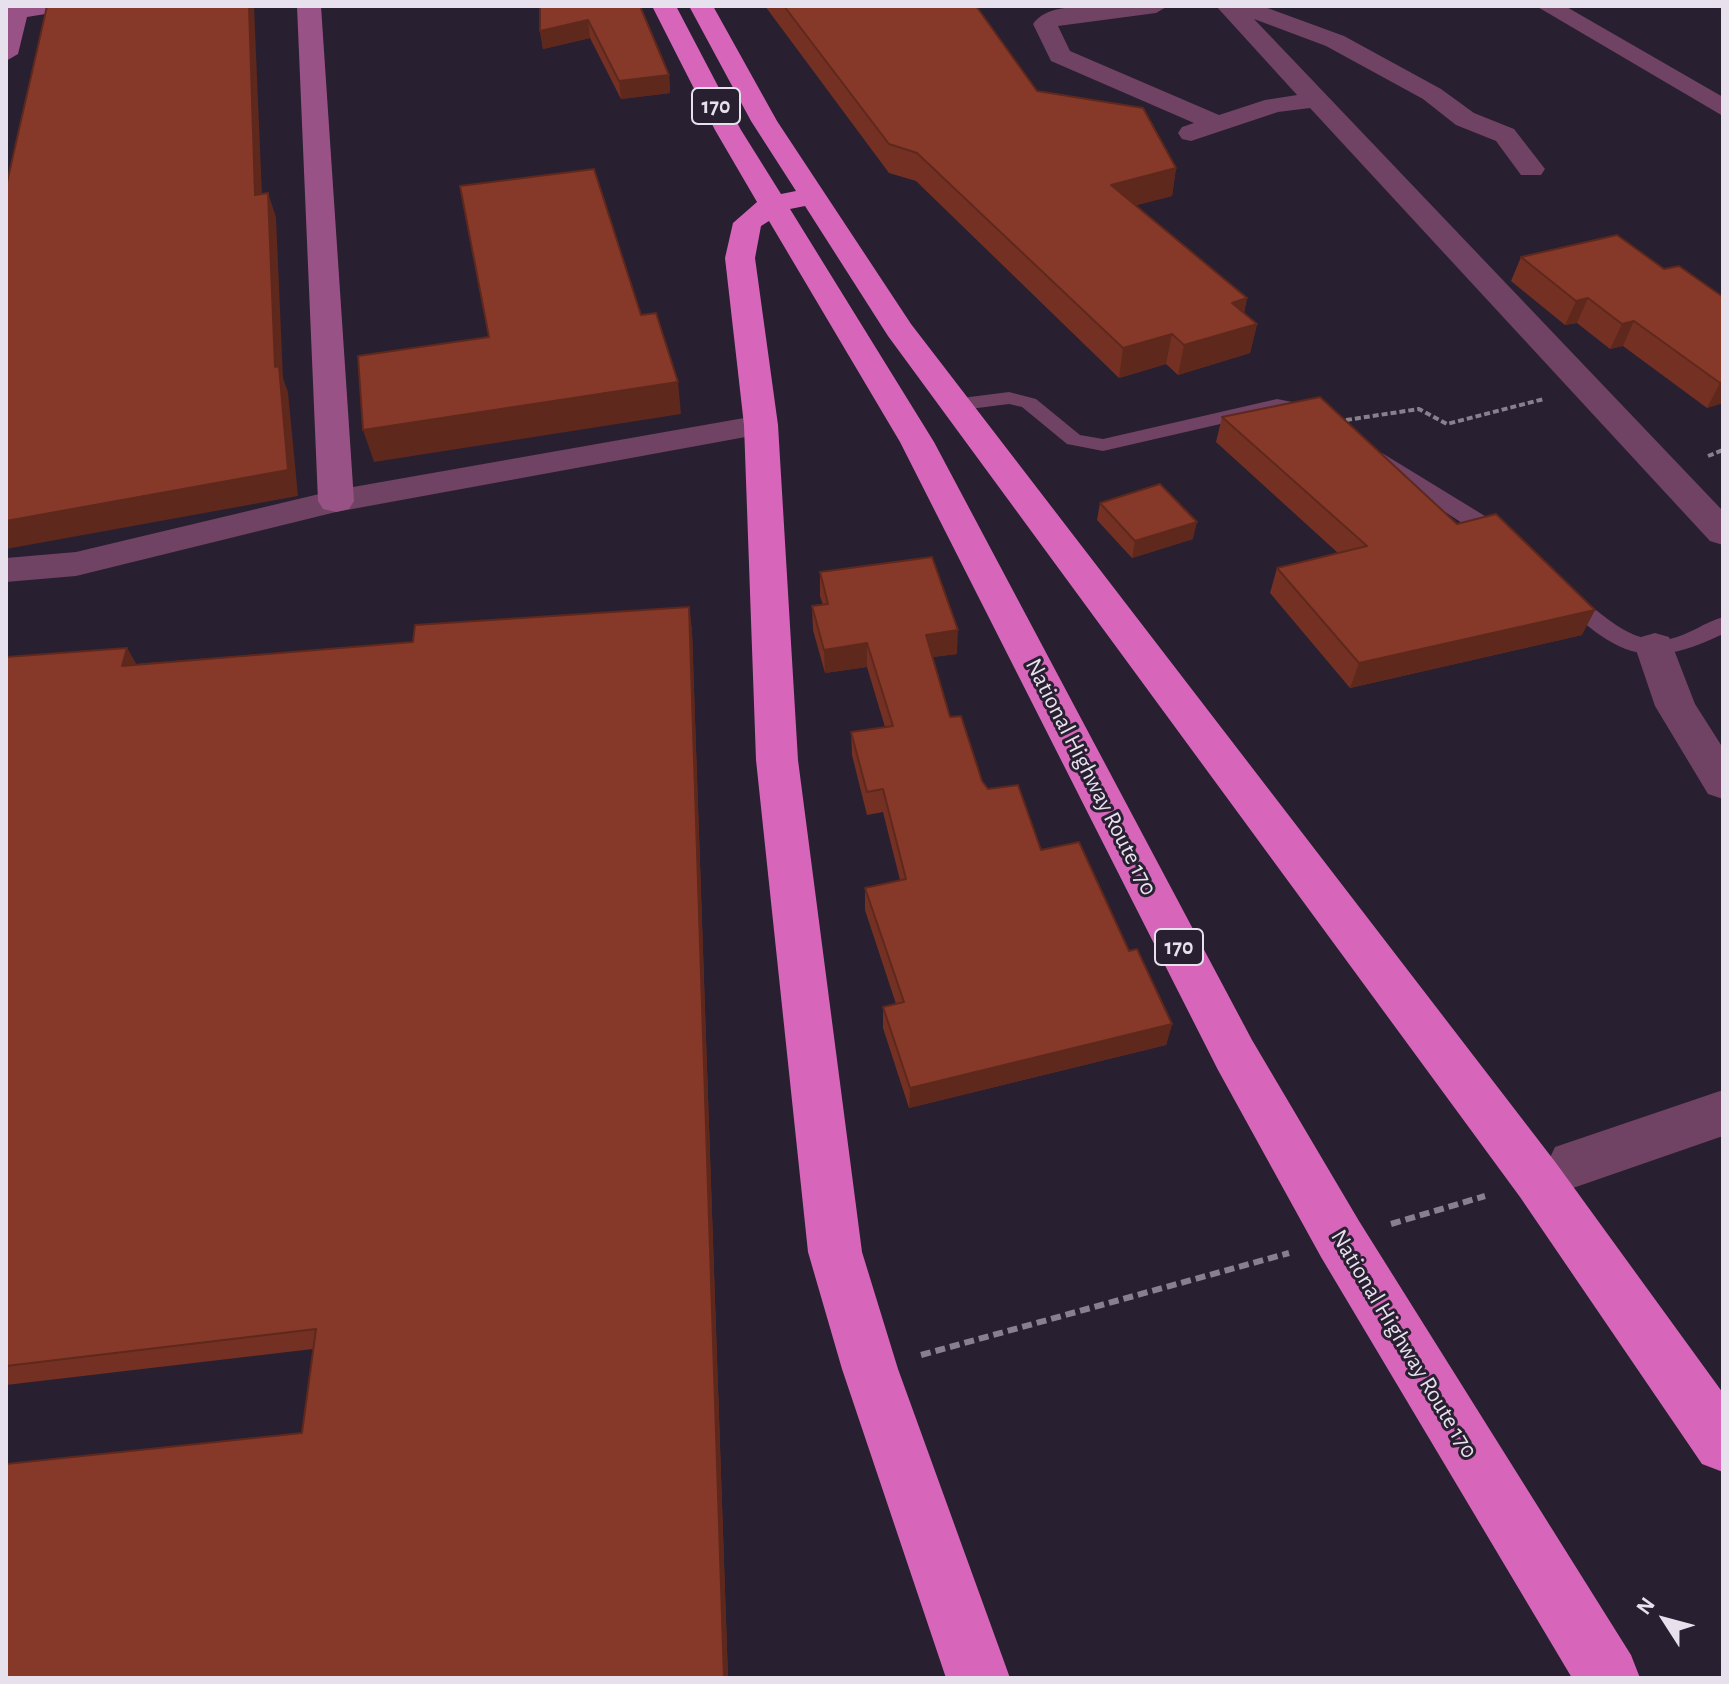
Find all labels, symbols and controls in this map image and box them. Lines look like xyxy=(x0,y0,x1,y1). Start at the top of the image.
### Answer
road number: 170 xyxy=(692,88,740,124)
street label: National Highway Route 170 xyxy=(1019,654,1163,900)
road number: 170 xyxy=(1155,929,1203,965)
street label: National Highway Route 170 xyxy=(1324,1224,1484,1464)
north arrow xyxy=(1625,1580,1705,1660)
text: N xyxy=(1632,1593,1659,1619)

